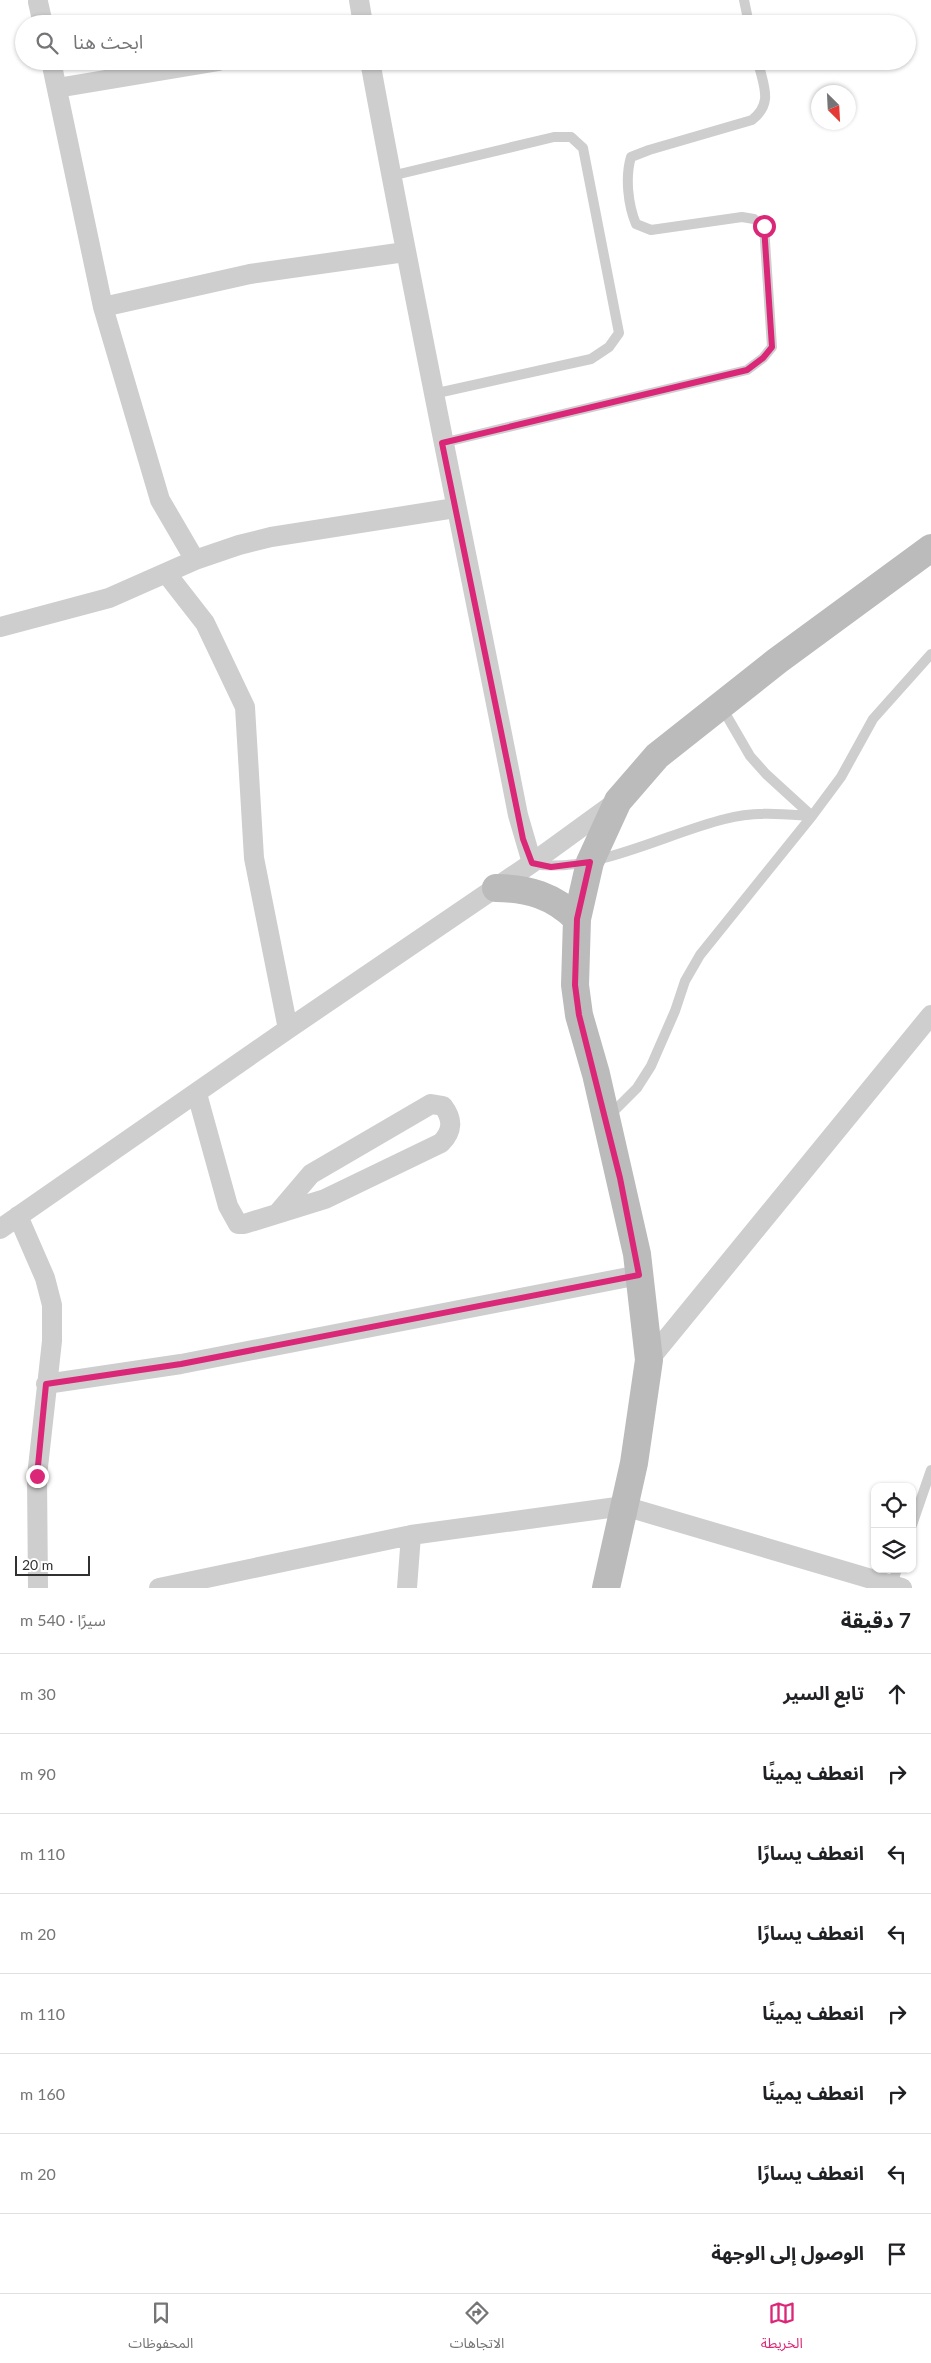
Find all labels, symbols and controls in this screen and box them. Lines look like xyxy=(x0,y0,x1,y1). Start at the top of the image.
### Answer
search box xyxy=(15,15,916,70)
icon: search xyxy=(33,29,61,57)
text: ابحث هنا xyxy=(73,30,143,53)
north arrow xyxy=(811,85,856,130)
route start xyxy=(753,215,776,238)
route end xyxy=(26,1465,49,1488)
map controls xyxy=(871,1483,916,1573)
button: locate xyxy=(871,1483,916,1528)
button: layers xyxy=(871,1528,916,1573)
scale bar xyxy=(15,1553,90,1576)
text: 20 m xyxy=(22,1556,53,1573)
text: 7 دقيقة xyxy=(841,1607,911,1632)
text: سيرًا · 540 m xyxy=(20,1610,106,1629)
icon: ahead xyxy=(883,1680,911,1708)
text: تابع السير xyxy=(783,1681,864,1704)
text: 30 m xyxy=(20,1684,56,1703)
icon: right xyxy=(883,1760,911,1788)
text: انعطف يمينًا xyxy=(762,1761,864,1784)
text: 90 m xyxy=(20,1764,56,1783)
icon: left xyxy=(883,1840,911,1868)
text: انعطف يسارًا xyxy=(757,1841,864,1864)
text: 110 m xyxy=(20,1844,65,1863)
icon: left xyxy=(883,1920,911,1948)
text: انعطف يسارًا xyxy=(757,1921,864,1944)
text: 20 m xyxy=(20,1924,56,1943)
icon: right xyxy=(883,2000,911,2028)
text: انعطف يمينًا xyxy=(762,2001,864,2024)
text: 110 m xyxy=(20,2004,65,2023)
icon: right xyxy=(883,2080,911,2108)
text: انعطف يمينًا xyxy=(762,2081,864,2104)
text: 160 m xyxy=(20,2084,65,2103)
icon: left xyxy=(883,2160,911,2188)
text: انعطف يسارًا xyxy=(757,2161,864,2184)
text: 20 m xyxy=(20,2164,56,2183)
icon: arrive xyxy=(883,2240,911,2268)
text: الوصول إلى الوجهة xyxy=(711,2241,864,2264)
tab: المحفوظات xyxy=(128,2299,193,2358)
tab: الاتجاهات xyxy=(450,2299,504,2358)
tab: الخريطة xyxy=(761,2299,803,2358)

